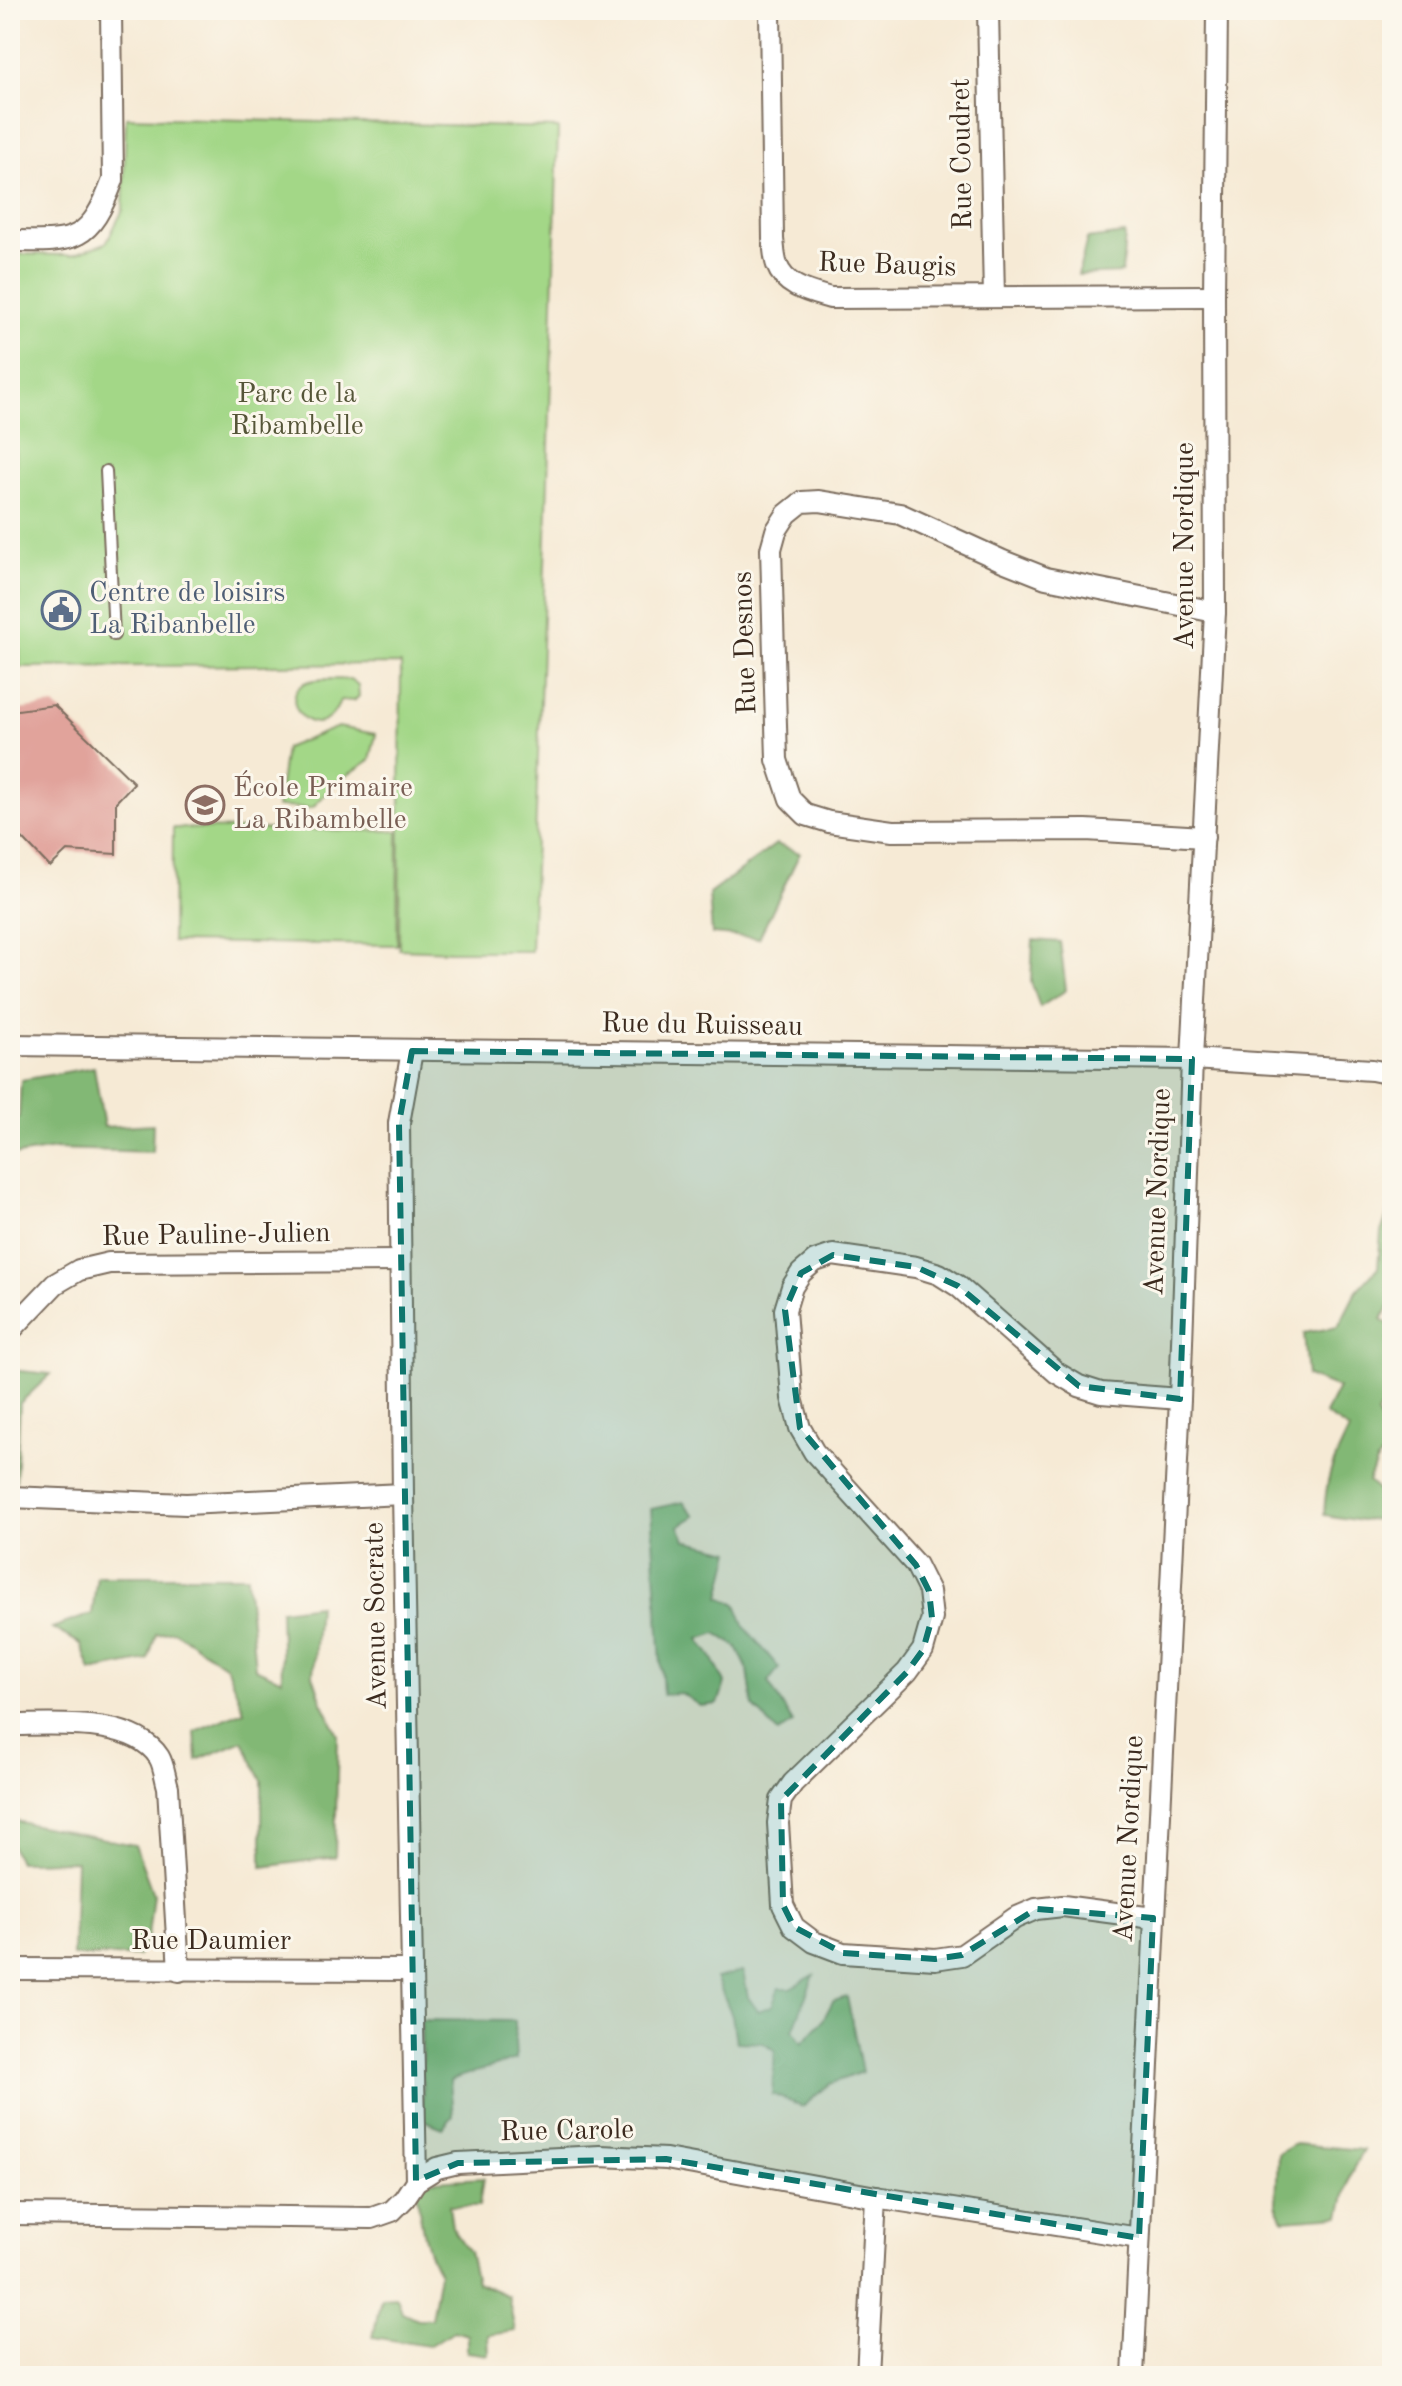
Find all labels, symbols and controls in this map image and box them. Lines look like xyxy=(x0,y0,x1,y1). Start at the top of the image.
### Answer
street label: Rue Coudret xyxy=(948,78,978,230)
street label: Rue Baugis xyxy=(817,250,957,282)
park label: Parc de la Ribambelle xyxy=(230,381,364,441)
street label: Avenue Nordique xyxy=(1172,442,1200,650)
street label: Rue Desnos xyxy=(729,571,763,715)
place label: Centre de loisirs La Ribanbelle xyxy=(89,580,285,640)
public building icon: Centre de loisirs La Ribanbelle xyxy=(40,589,82,631)
place label: École Primaire La Ribambelle xyxy=(233,770,413,835)
school or university icon: École Primaire La Ribambelle xyxy=(184,784,226,826)
street label: Rue du Ruisseau xyxy=(601,1010,803,1042)
street label: Avenue Nordique xyxy=(1141,1088,1177,1296)
street label: Rue Pauline-Julien xyxy=(101,1220,331,1252)
street label: Avenue Socrate xyxy=(361,1522,393,1710)
street label: Avenue Nordique xyxy=(1111,1735,1149,1943)
street label: Rue Daumier xyxy=(131,1928,291,1956)
street label: Rue Carole xyxy=(500,2117,634,2147)

